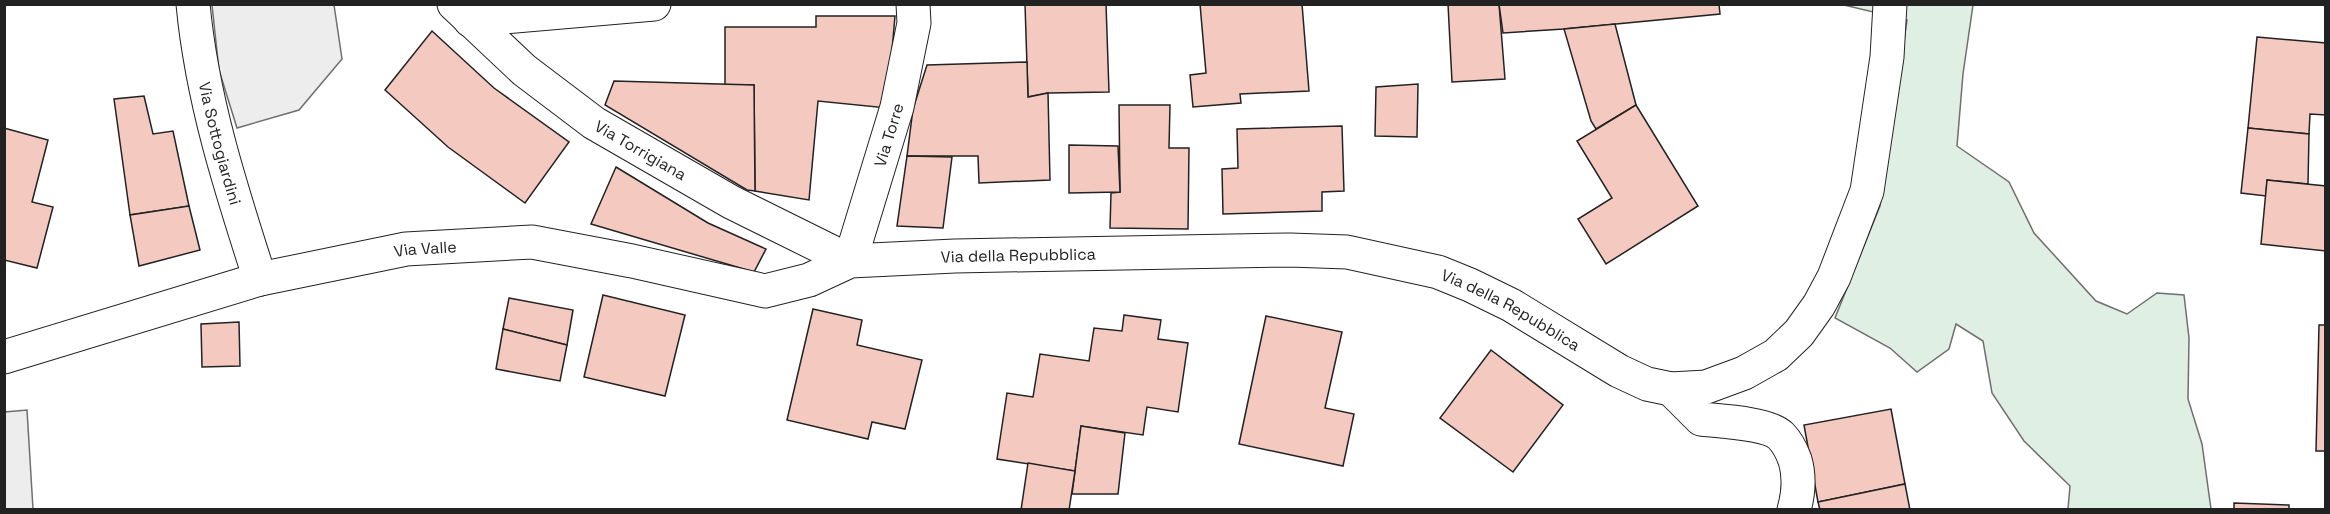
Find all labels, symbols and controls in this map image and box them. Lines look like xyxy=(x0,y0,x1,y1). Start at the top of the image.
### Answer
street label: Via Sottogiardini xyxy=(194,80,246,207)
street label: Via Torre xyxy=(869,100,909,169)
street label: Via Torrigiana xyxy=(591,116,690,185)
street label: Via Valle xyxy=(392,236,457,262)
street label: Via della Repubblica xyxy=(940,243,1096,268)
street label: Via della Repubblica xyxy=(1438,264,1584,356)

